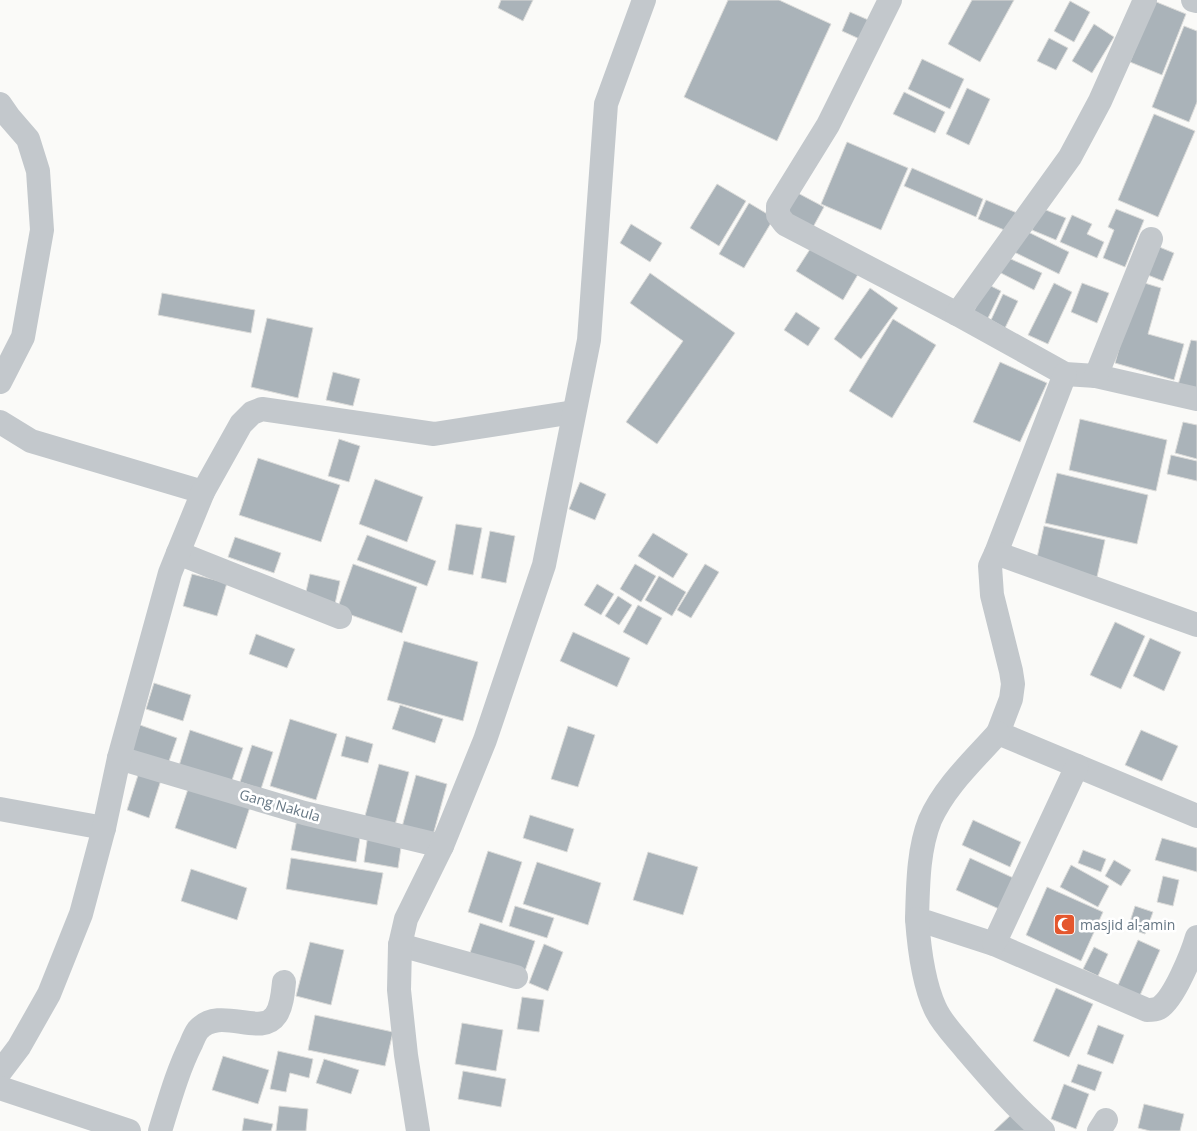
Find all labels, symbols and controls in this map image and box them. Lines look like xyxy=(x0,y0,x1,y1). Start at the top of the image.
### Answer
street label: Gang Nakula xyxy=(237,784,323,826)
mosque icon: masjid al-amin xyxy=(1052,912,1076,936)
place label: masjid al-amin xyxy=(1080,915,1175,934)

